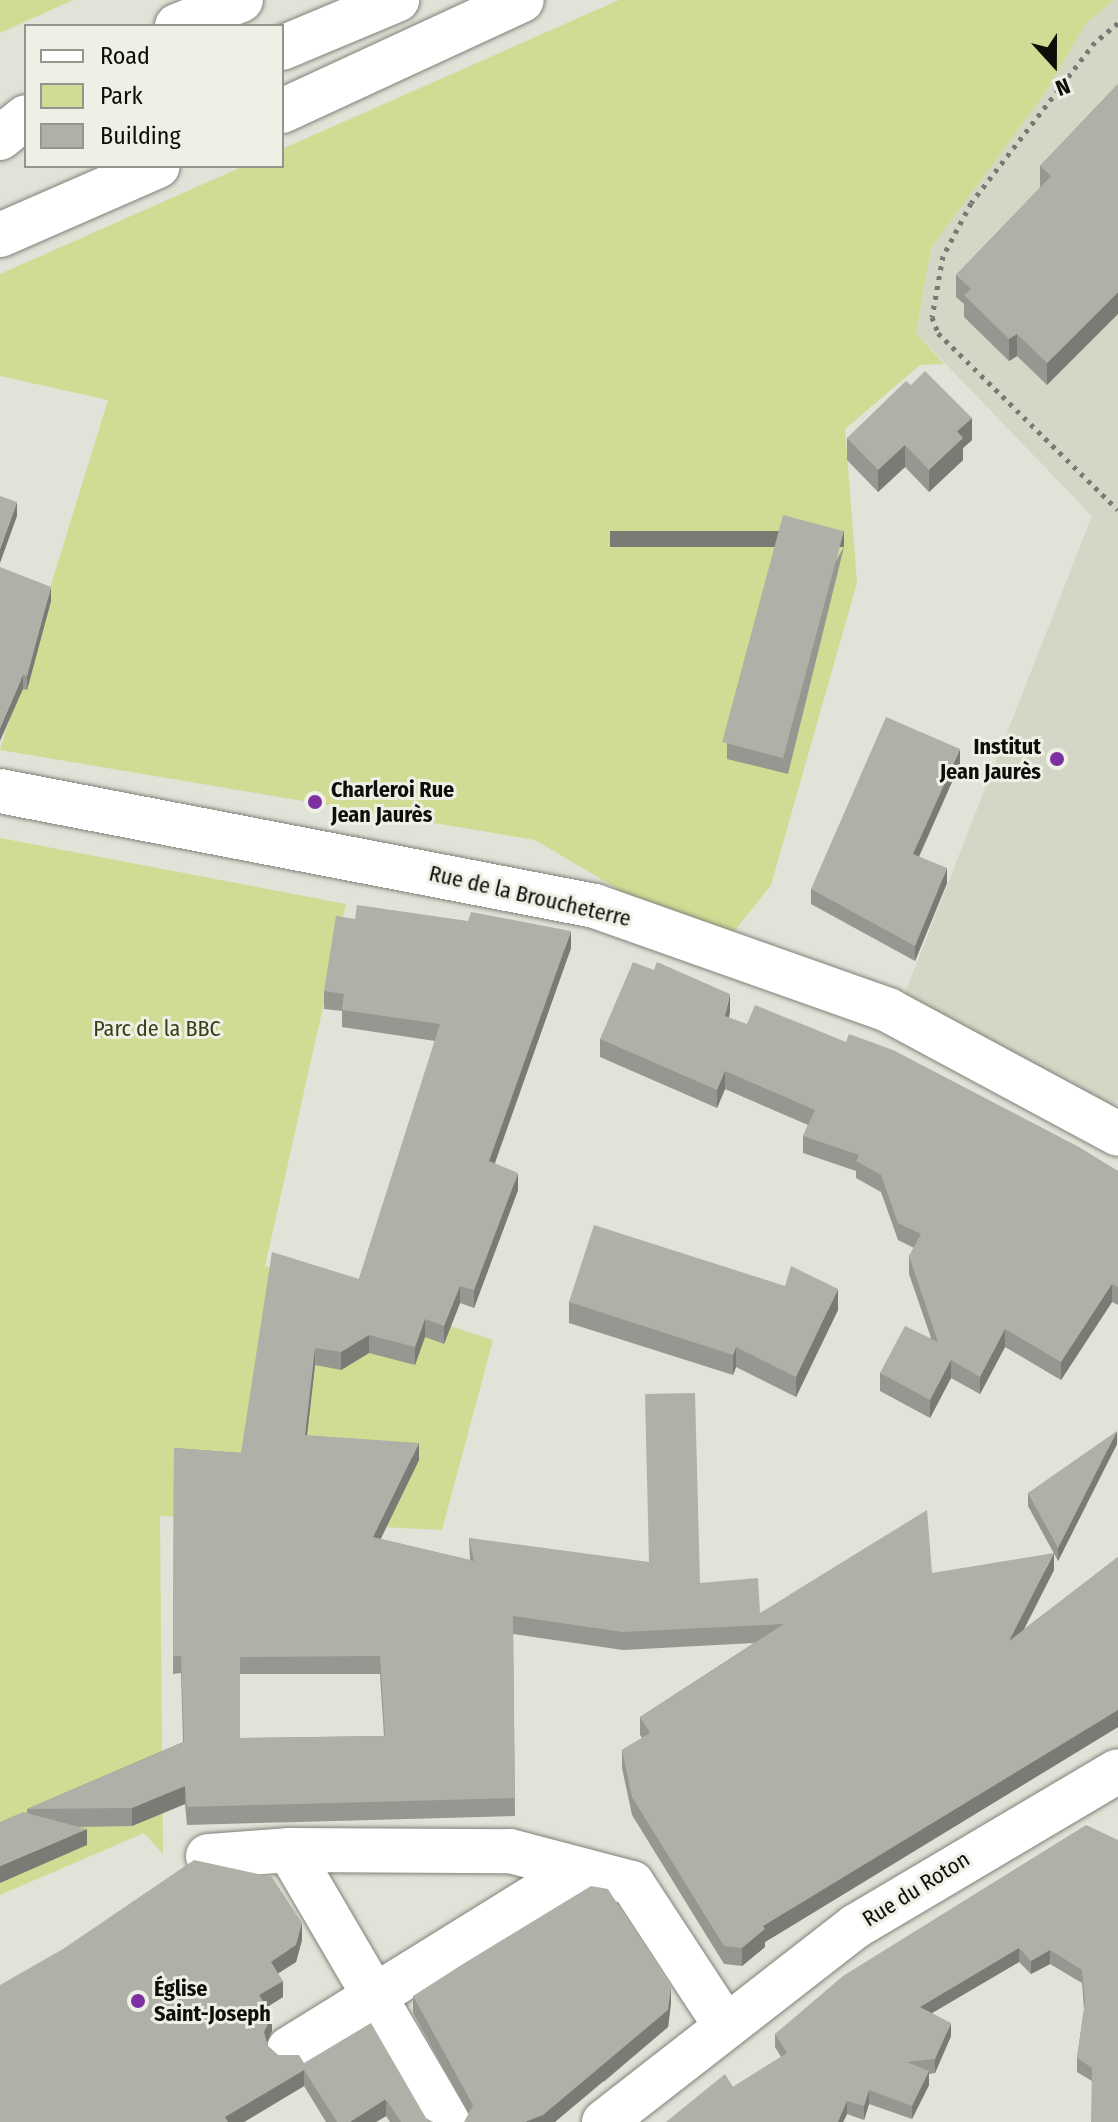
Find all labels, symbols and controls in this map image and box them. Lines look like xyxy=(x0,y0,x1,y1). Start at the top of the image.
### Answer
legend xyxy=(24,24,284,168)
north arrow xyxy=(1014,24,1094,104)
text: Road xyxy=(100,42,150,70)
text: N xyxy=(1052,72,1074,102)
text: Park xyxy=(100,82,143,110)
text: Building xyxy=(100,122,181,150)
place label: Institut Jean Jaurès xyxy=(940,733,1041,784)
marker: Institut Jean Jaurès xyxy=(1048,750,1066,768)
place label: Charleroi Rue Jean Jaurès xyxy=(331,776,454,828)
marker: Charleroi Rue Jean Jaurès xyxy=(306,793,324,811)
street label: Rue de la Broucheterre xyxy=(426,860,634,932)
park label: Parc de la BBC xyxy=(93,1016,221,1042)
street label: Rue du Roton xyxy=(858,1846,974,1932)
place label: Église Saint-Joseph xyxy=(154,1975,271,2026)
marker: Église Saint-Joseph xyxy=(129,1992,147,2010)

